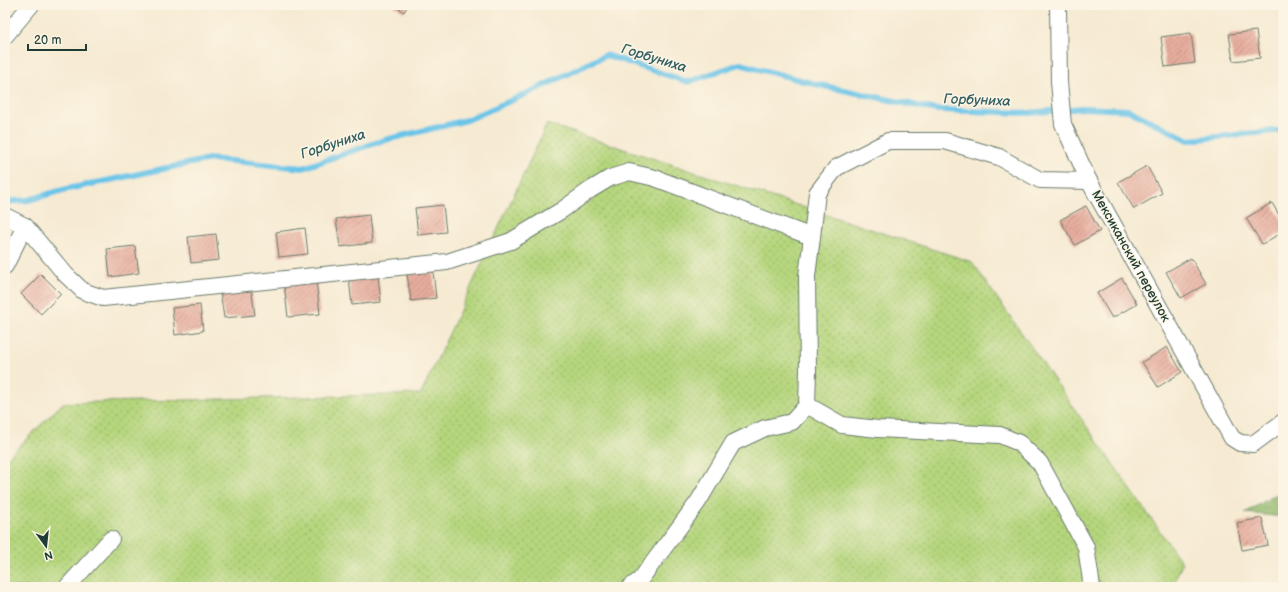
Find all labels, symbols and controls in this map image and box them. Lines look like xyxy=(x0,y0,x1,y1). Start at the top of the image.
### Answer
scale bar xyxy=(28,26,86,52)
text: 20 m xyxy=(34,33,61,48)
water label: Горбуниха xyxy=(619,40,689,76)
water label: Горбуниха xyxy=(943,90,1011,110)
water label: Горбуниха xyxy=(298,125,368,163)
street label: Мексиканский переулок xyxy=(1088,187,1174,325)
north arrow xyxy=(26,526,66,566)
text: N xyxy=(43,548,54,563)

